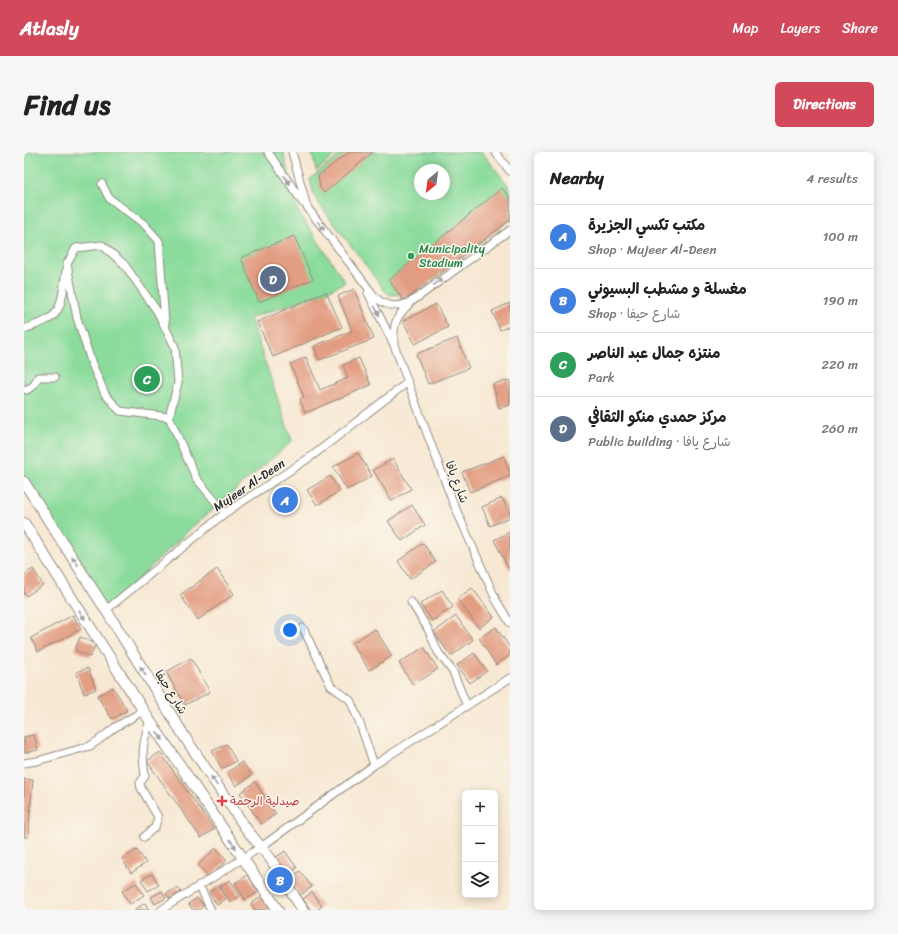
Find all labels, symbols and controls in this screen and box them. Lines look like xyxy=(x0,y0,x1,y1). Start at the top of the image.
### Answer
text: Atlasly xyxy=(20,12,79,45)
text: Map xyxy=(733,16,758,41)
text: Layers xyxy=(780,16,820,41)
text: Share xyxy=(842,16,878,41)
text: Find us xyxy=(24,80,111,129)
button: Directions xyxy=(775,82,874,127)
text: Nearby xyxy=(550,163,604,193)
north arrow xyxy=(414,164,450,200)
text: 4 results xyxy=(806,167,858,190)
one-way arrow xyxy=(283,175,291,185)
text: مكتب تكسي الجزيرة xyxy=(588,212,705,238)
one-way arrow xyxy=(317,221,325,232)
text: A xyxy=(559,225,567,248)
text: 100 m xyxy=(823,225,858,248)
place label: Municipality Stadium xyxy=(419,238,486,274)
text: Shop · Mujeer Al-Deen xyxy=(588,238,717,261)
marker: Municipality Stadium xyxy=(406,251,416,261)
pin: D xyxy=(260,264,286,294)
text: مغسلة و مشطب البسيوني xyxy=(588,276,747,302)
one-way arrow xyxy=(432,278,443,286)
text: B xyxy=(559,289,567,312)
text: 190 m xyxy=(823,289,858,312)
text: Shop · شارع حيفا xyxy=(588,302,680,325)
one-way arrow xyxy=(374,305,380,317)
text: منتزه جمال عبد الناصر xyxy=(588,340,720,366)
text: C xyxy=(559,353,567,376)
text: 220 m xyxy=(821,353,858,376)
pin: C xyxy=(134,364,160,394)
text: Park xyxy=(588,366,615,389)
text: مركز حمدي منكو الثقافي xyxy=(588,404,727,430)
text: D xyxy=(559,417,567,440)
text: 260 m xyxy=(822,417,858,440)
text: Public building · شارع يافا xyxy=(588,430,731,453)
street label: Mujeer Al-Deen xyxy=(211,456,287,514)
street label: شارع يافا xyxy=(439,457,475,507)
pin: A xyxy=(272,485,298,515)
one-way arrow xyxy=(71,556,79,566)
one-way arrow xyxy=(78,610,86,620)
your location xyxy=(280,620,300,640)
street label: شارع حيفا xyxy=(149,665,193,719)
one-way arrow xyxy=(140,666,147,677)
one-way arrow xyxy=(156,731,164,741)
one-way arrow xyxy=(210,776,218,786)
place label: صيدلية الرحمة xyxy=(230,790,299,812)
map controls xyxy=(462,790,498,898)
button: + xyxy=(462,790,498,826)
marker: صيدلية الرحمة xyxy=(217,796,227,806)
button: − xyxy=(462,826,498,862)
one-way arrow xyxy=(229,839,237,849)
button: layers xyxy=(462,862,498,898)
pin: B xyxy=(267,865,293,895)

